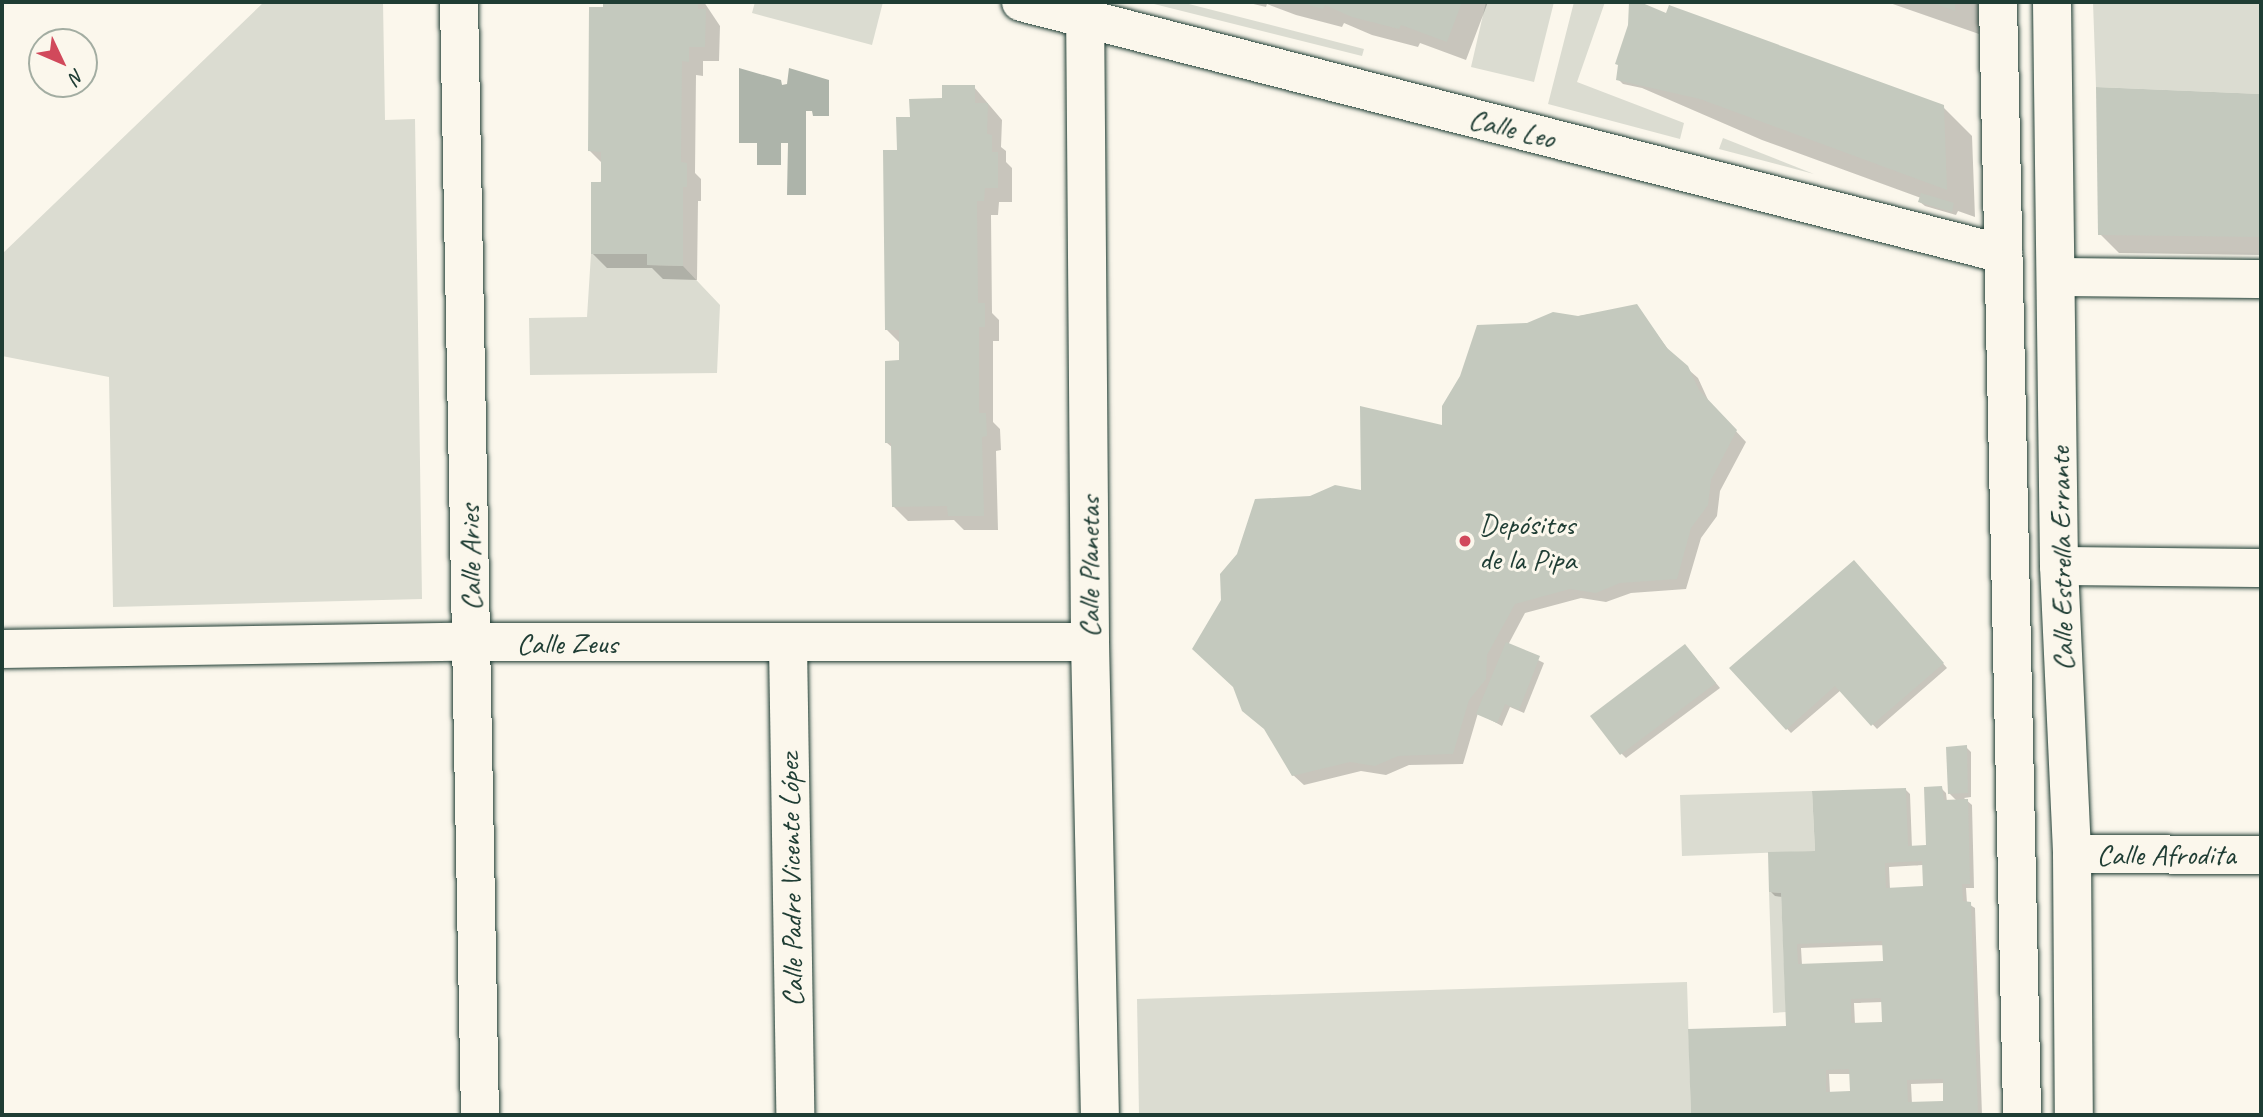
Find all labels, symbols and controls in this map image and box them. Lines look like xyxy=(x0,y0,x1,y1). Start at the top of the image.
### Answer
north arrow xyxy=(28,28,98,98)
text: N xyxy=(64,64,89,89)
street label: Calle Leo xyxy=(1465,100,1559,156)
street label: Calle Estrella Errante xyxy=(2041,446,2081,672)
street label: Calle Planetas xyxy=(1071,496,1107,638)
street label: Calle Aries xyxy=(451,505,489,611)
place label: Depósitos de la Pipa xyxy=(1479,506,1576,576)
marker: Depósitos de la Pipa xyxy=(1457,533,1473,549)
street label: Calle Zeus xyxy=(517,625,617,661)
street label: Calle Padre Vicente López xyxy=(771,752,811,1008)
street label: Calle Afrodita xyxy=(2096,836,2236,872)

